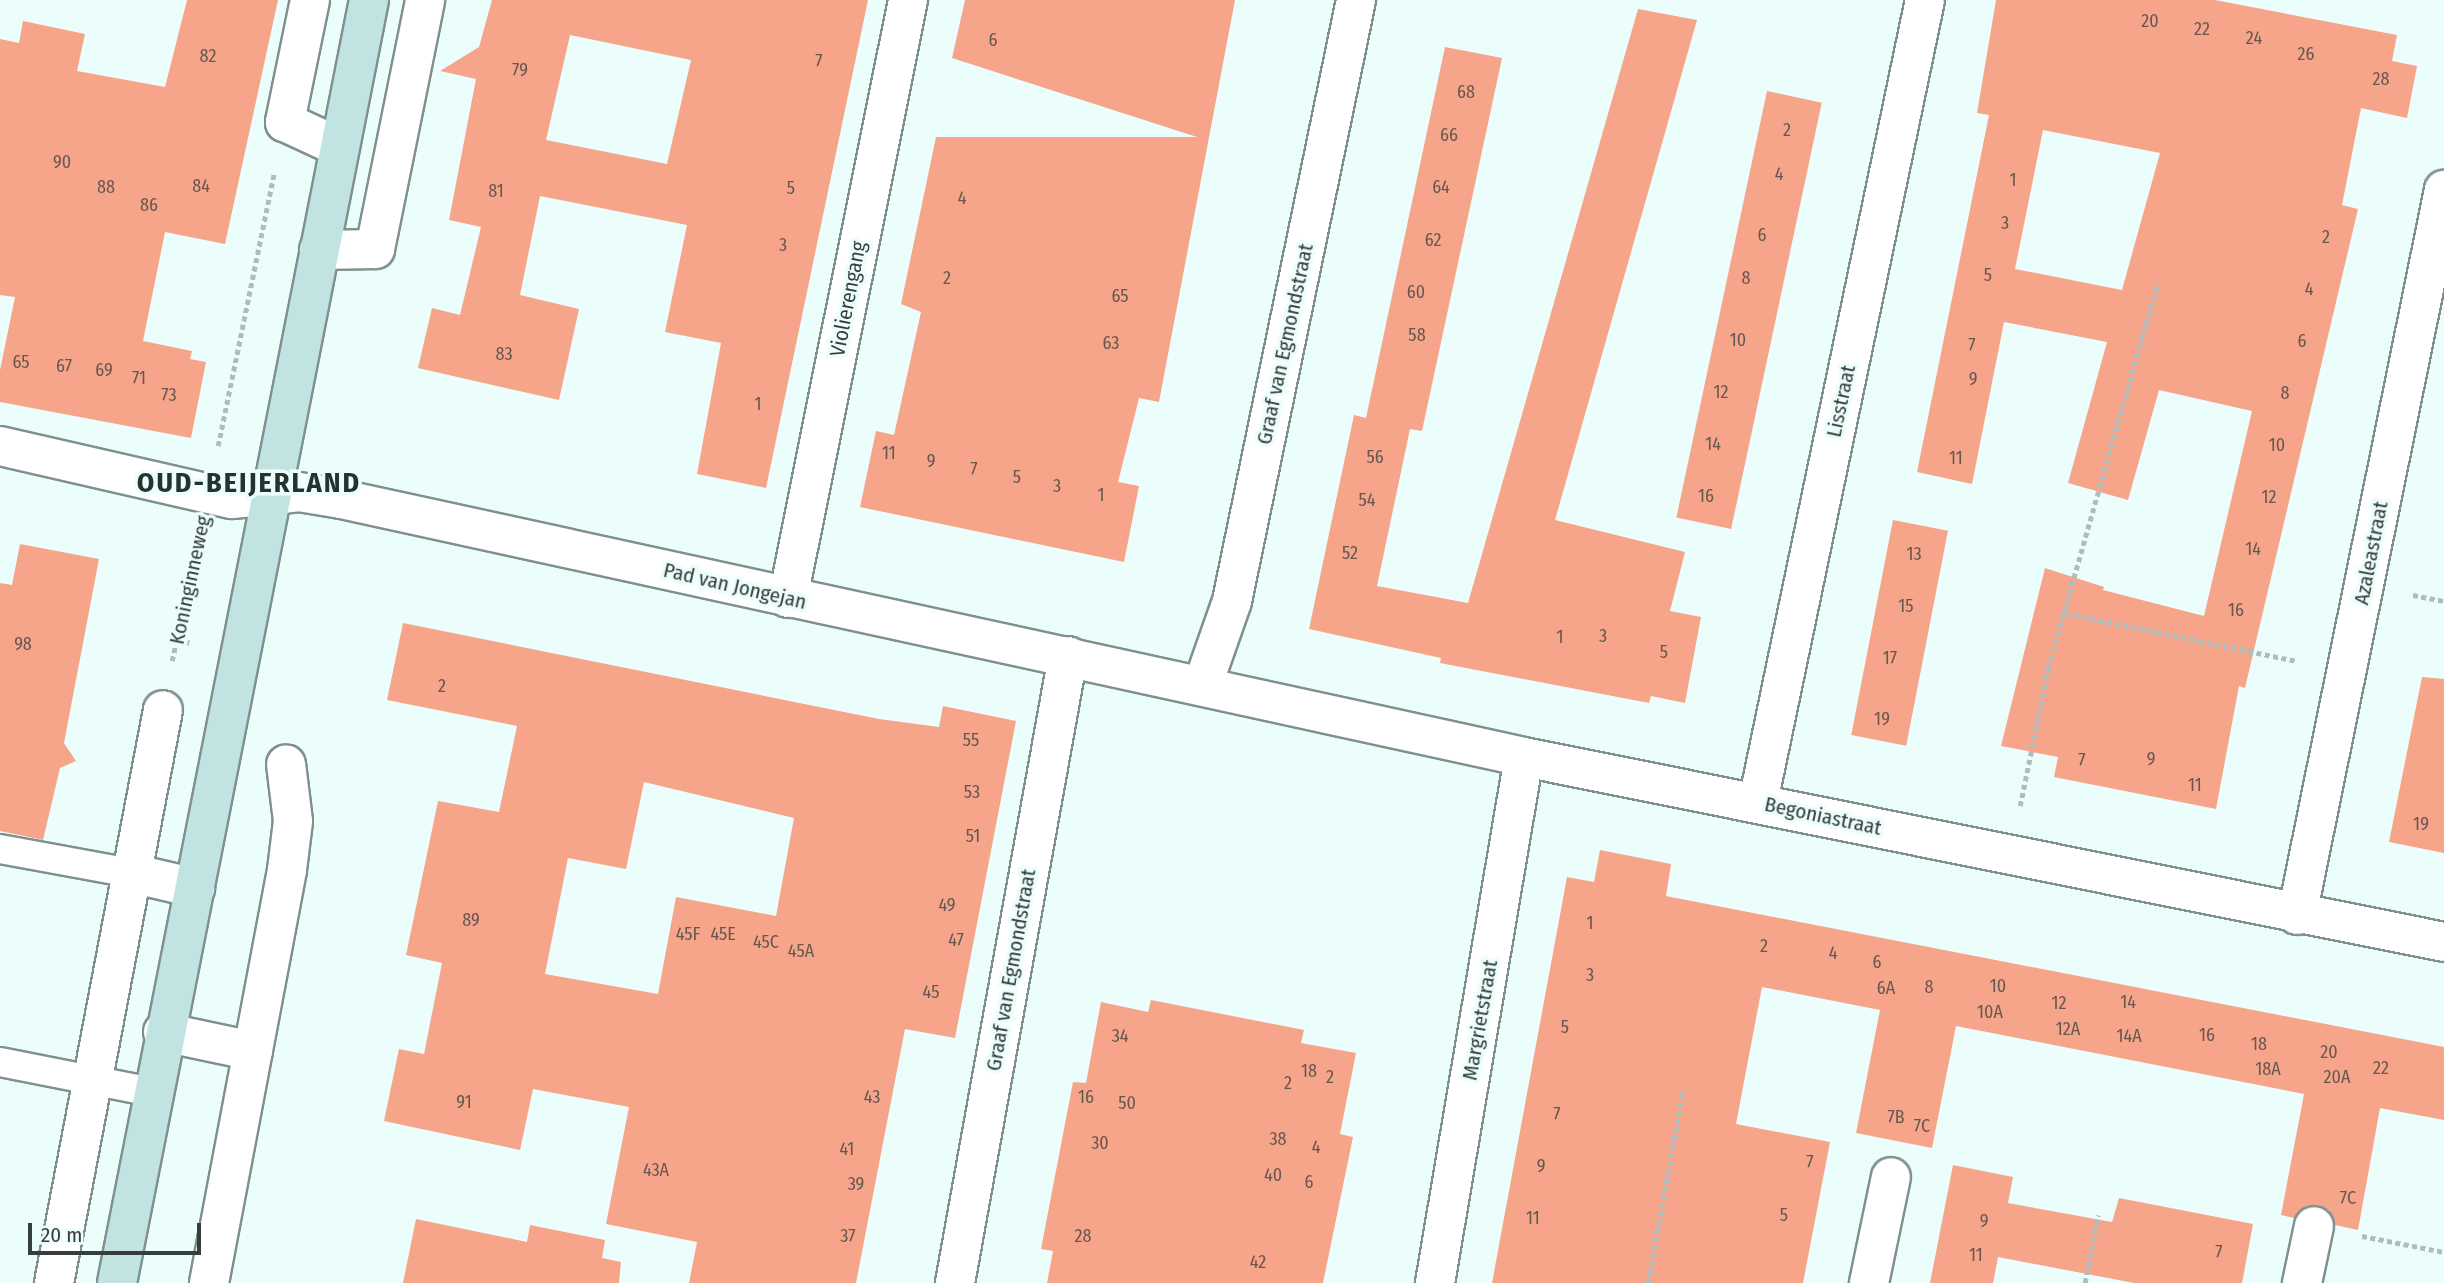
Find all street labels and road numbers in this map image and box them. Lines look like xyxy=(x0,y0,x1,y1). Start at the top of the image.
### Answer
street label: Violierengang xyxy=(824,239,872,359)
street label: Graaf van Egmondstraat xyxy=(1251,241,1319,447)
street label: Lisstraat xyxy=(1821,363,1861,439)
street label: Azaleastraat xyxy=(2349,499,2393,607)
street label: Koninginneweg xyxy=(164,513,216,647)
street label: Pad van Jongejan xyxy=(661,557,809,615)
street label: Begoniastraat xyxy=(1762,791,1884,841)
street label: Graaf van Egmondstraat xyxy=(981,867,1041,1073)
street label: Margrietstraat xyxy=(1457,958,1503,1082)

